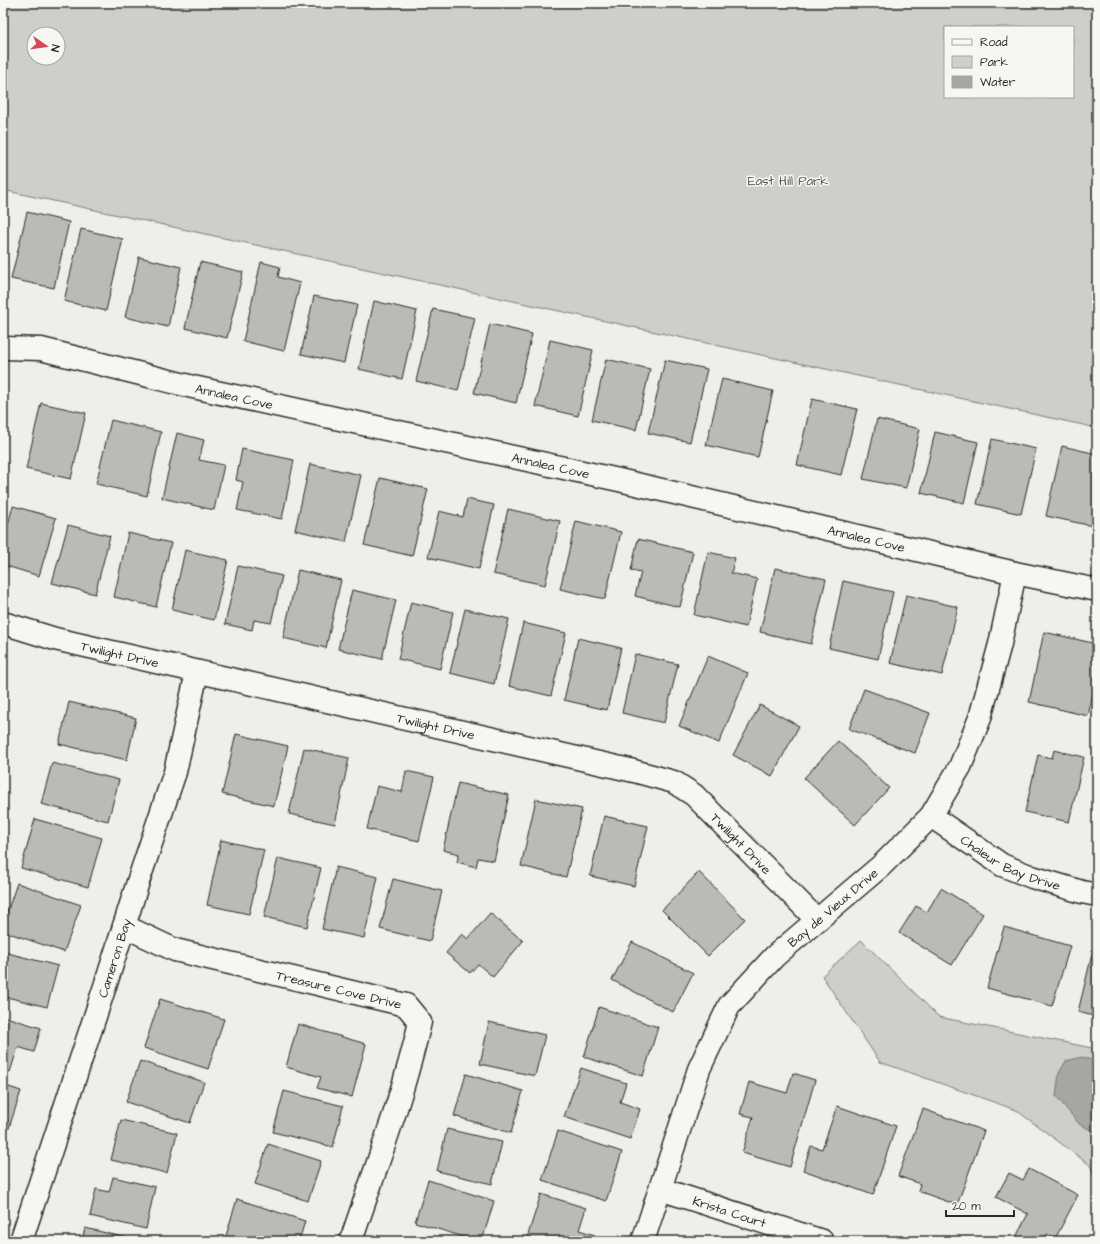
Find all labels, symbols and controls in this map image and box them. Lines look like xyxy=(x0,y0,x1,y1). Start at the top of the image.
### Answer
north arrow xyxy=(26,26,66,66)
legend xyxy=(944,26,1074,98)
text: Road xyxy=(980,34,1008,51)
text: N xyxy=(47,43,63,53)
text: Park xyxy=(980,54,1008,71)
text: Water xyxy=(980,74,1016,91)
park label: East Hill Park xyxy=(748,172,828,190)
street label: Annalea Cove xyxy=(194,380,275,414)
street label: Annalea Cove xyxy=(510,449,591,483)
street label: Annalea Cove xyxy=(826,521,907,557)
street label: Twilight Drive xyxy=(79,637,161,672)
street label: Twilight Drive xyxy=(395,709,476,744)
street label: Twilight Drive xyxy=(706,809,775,878)
street label: Chaleur Bay Drive xyxy=(957,831,1062,895)
street label: Bay de Vieux Drive xyxy=(784,864,882,952)
street label: Cameron Bay xyxy=(94,916,137,1000)
street label: Treasure Cove Drive xyxy=(274,966,403,1014)
street label: Krista Court xyxy=(690,1192,769,1233)
scale bar xyxy=(946,1192,1014,1218)
text: 20 m xyxy=(952,1198,981,1215)

